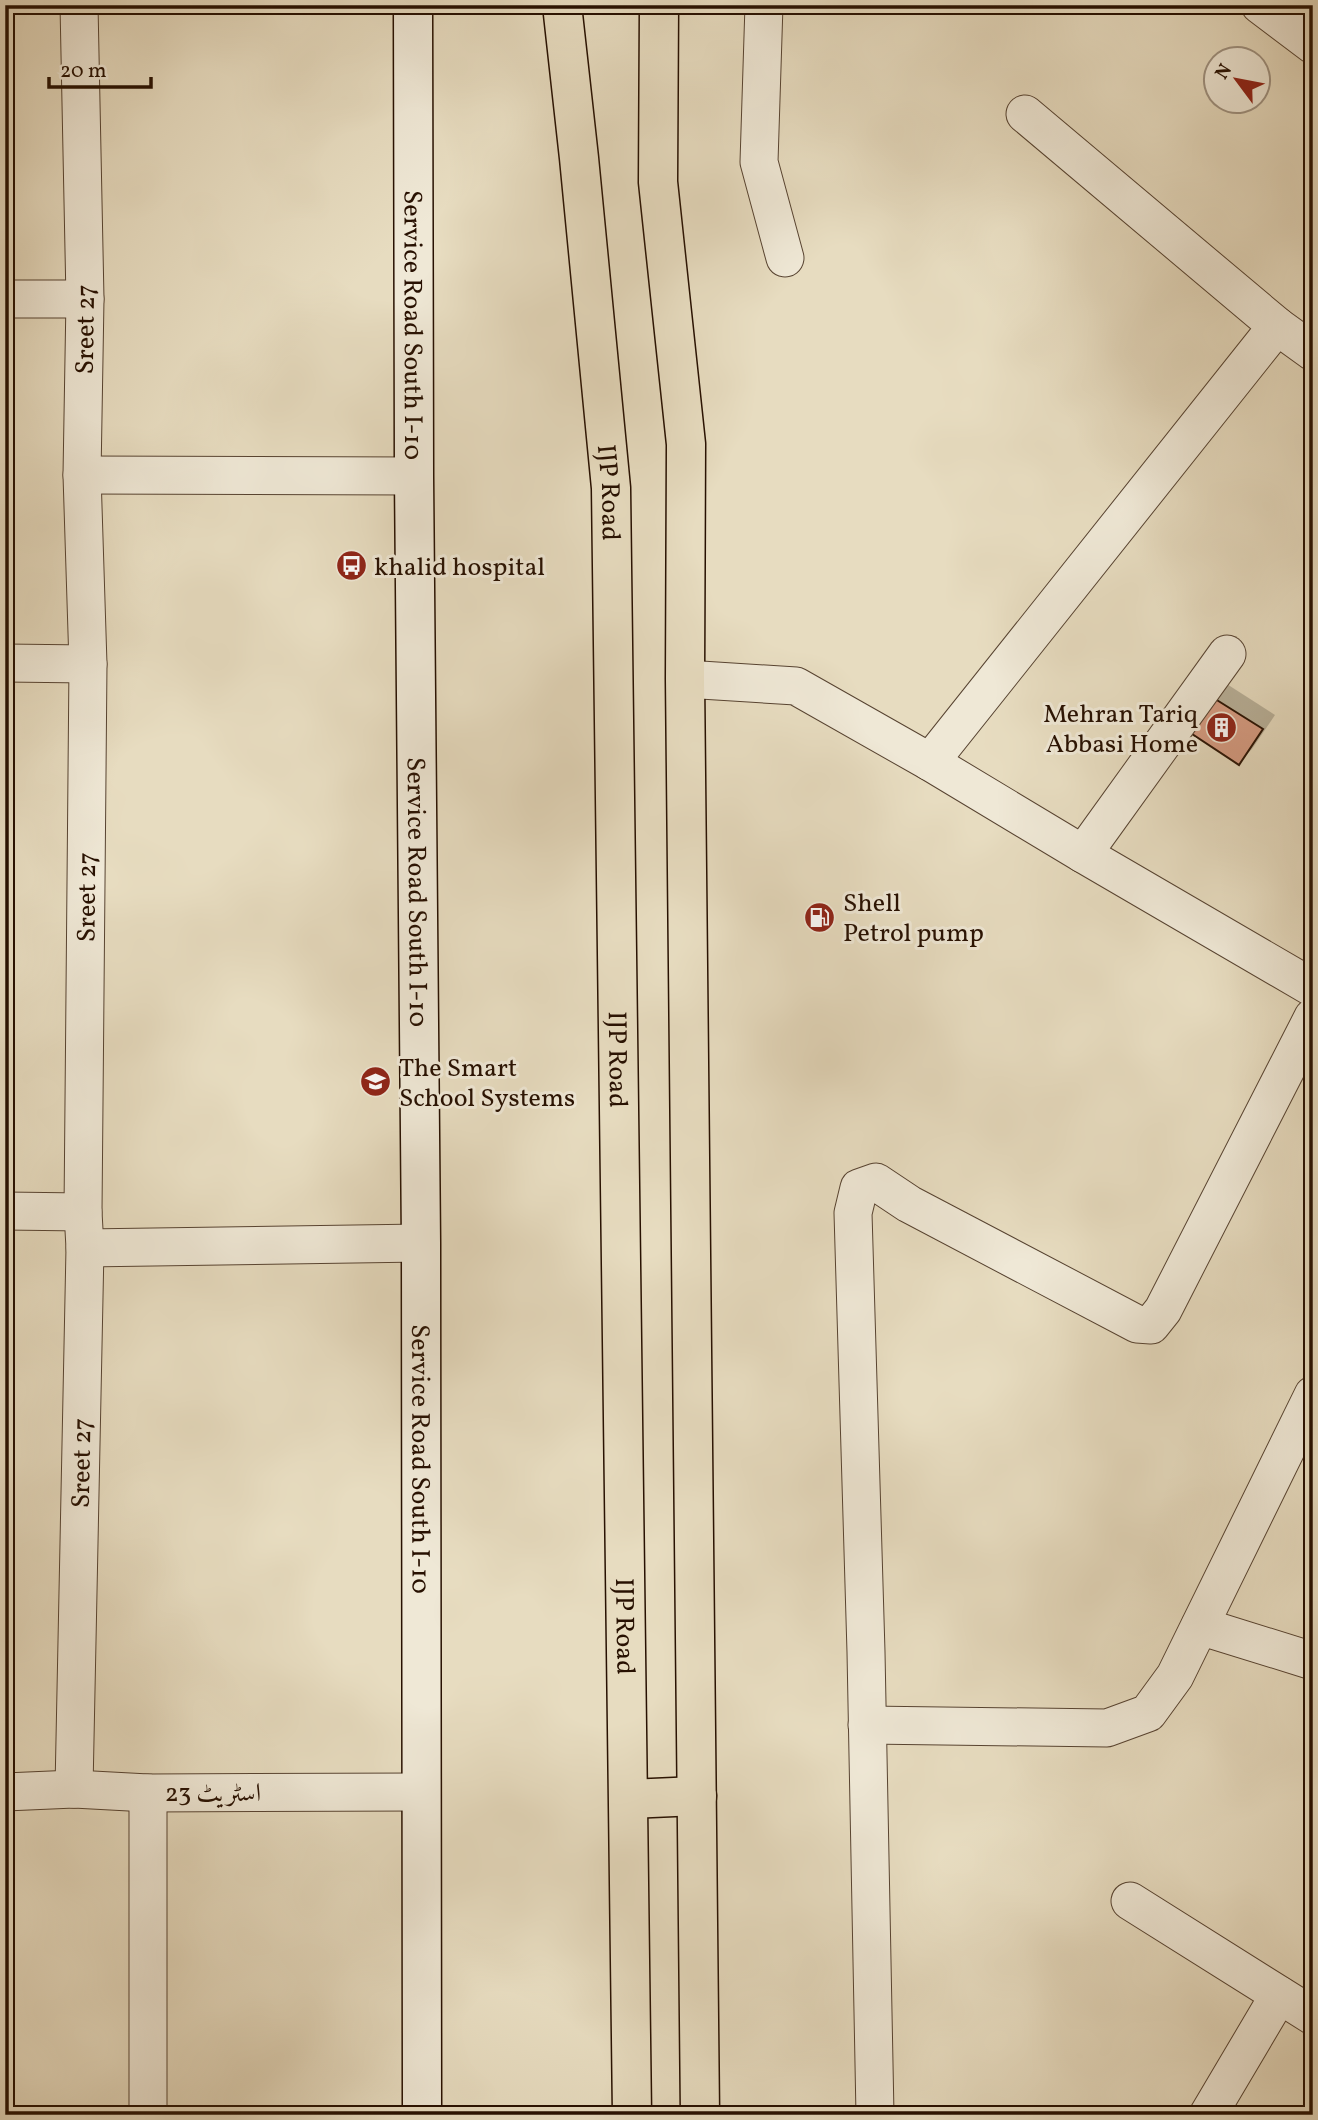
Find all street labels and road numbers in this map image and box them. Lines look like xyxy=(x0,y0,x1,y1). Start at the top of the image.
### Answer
street label: Service Road South I-10 xyxy=(393,190,430,460)
street label: Sreet 27 xyxy=(68,284,105,375)
street label: IJP Road xyxy=(587,443,628,541)
street label: Service Road South I-10 xyxy=(397,757,435,1027)
street label: Sreet 27 xyxy=(69,852,106,942)
street label: IJP Road xyxy=(598,1011,635,1108)
street label: Service Road South I-10 xyxy=(401,1324,437,1594)
street label: Sreet 27 xyxy=(64,1418,102,1509)
street label: IJP Road xyxy=(605,1578,642,1675)
street label: اسٹریٹ 23 xyxy=(165,1776,261,1812)

